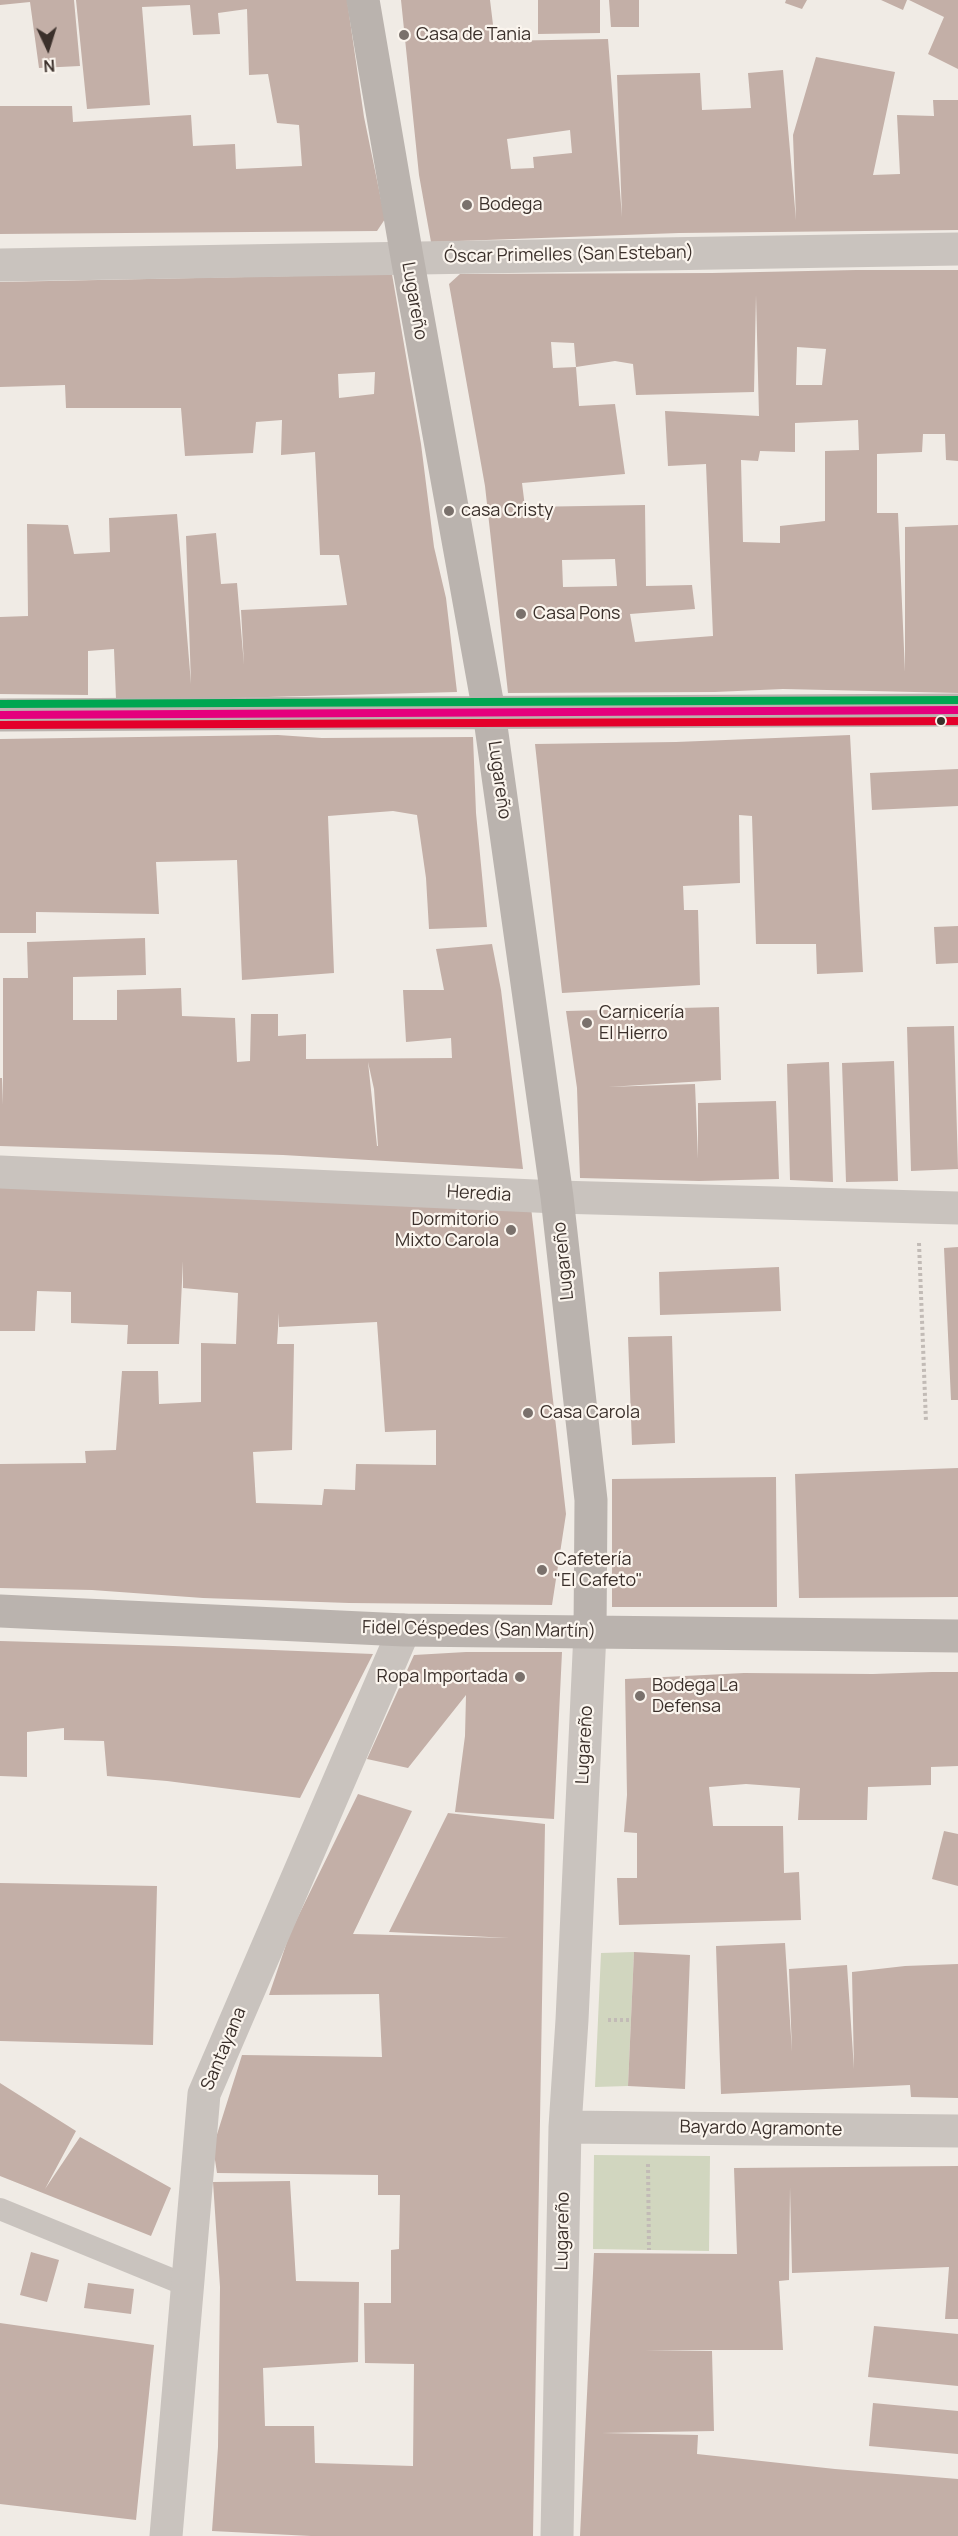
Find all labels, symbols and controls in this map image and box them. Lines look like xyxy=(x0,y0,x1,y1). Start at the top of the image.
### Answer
north arrow xyxy=(18,18,78,78)
place label: Casa de Tania xyxy=(416,24,531,46)
marker: Casa de Tania xyxy=(397,28,411,42)
text: N xyxy=(43,55,56,77)
place label: Bodega xyxy=(479,194,543,216)
marker: Bodega xyxy=(460,198,474,212)
street label: Óscar Primelles (San Esteban) xyxy=(444,242,694,268)
street label: Lugareño xyxy=(397,260,431,342)
place label: casa Cristy xyxy=(461,500,553,522)
marker: casa Cristy xyxy=(442,504,456,518)
place label: Casa Pons xyxy=(533,603,621,625)
marker: Casa Pons xyxy=(514,607,528,621)
unlabelled marker xyxy=(935,715,947,727)
street label: Lugareño xyxy=(483,740,515,820)
place label: Carnicería El Hierro xyxy=(599,1002,684,1044)
marker: Carnicería El Hierro xyxy=(580,1016,594,1030)
street label: Heredia xyxy=(446,1182,512,1206)
place label: Dormitorio Mixto Carola xyxy=(395,1209,499,1252)
street label: Lugareño xyxy=(549,1221,579,1301)
marker: Dormitorio Mixto Carola xyxy=(504,1223,518,1237)
place label: Casa Carola xyxy=(540,1402,640,1424)
marker: Casa Carola xyxy=(521,1406,535,1420)
place label: Cafetería "El Cafeto" xyxy=(554,1549,643,1592)
marker: Cafetería "El Cafeto" xyxy=(535,1563,549,1577)
street label: Fidel Céspedes (San Martín) xyxy=(362,1617,596,1643)
place label: Ropa Importada xyxy=(377,1666,508,1688)
marker: Ropa Importada xyxy=(513,1670,527,1684)
place label: Bodega La Defensa xyxy=(652,1675,738,1718)
marker: Bodega La Defensa xyxy=(633,1689,647,1703)
street label: Lugareño xyxy=(572,1705,598,1785)
street label: Santayana xyxy=(197,2004,251,2094)
street label: Bayardo Agramonte xyxy=(679,2117,843,2141)
street label: Lugareño xyxy=(552,2191,574,2271)

